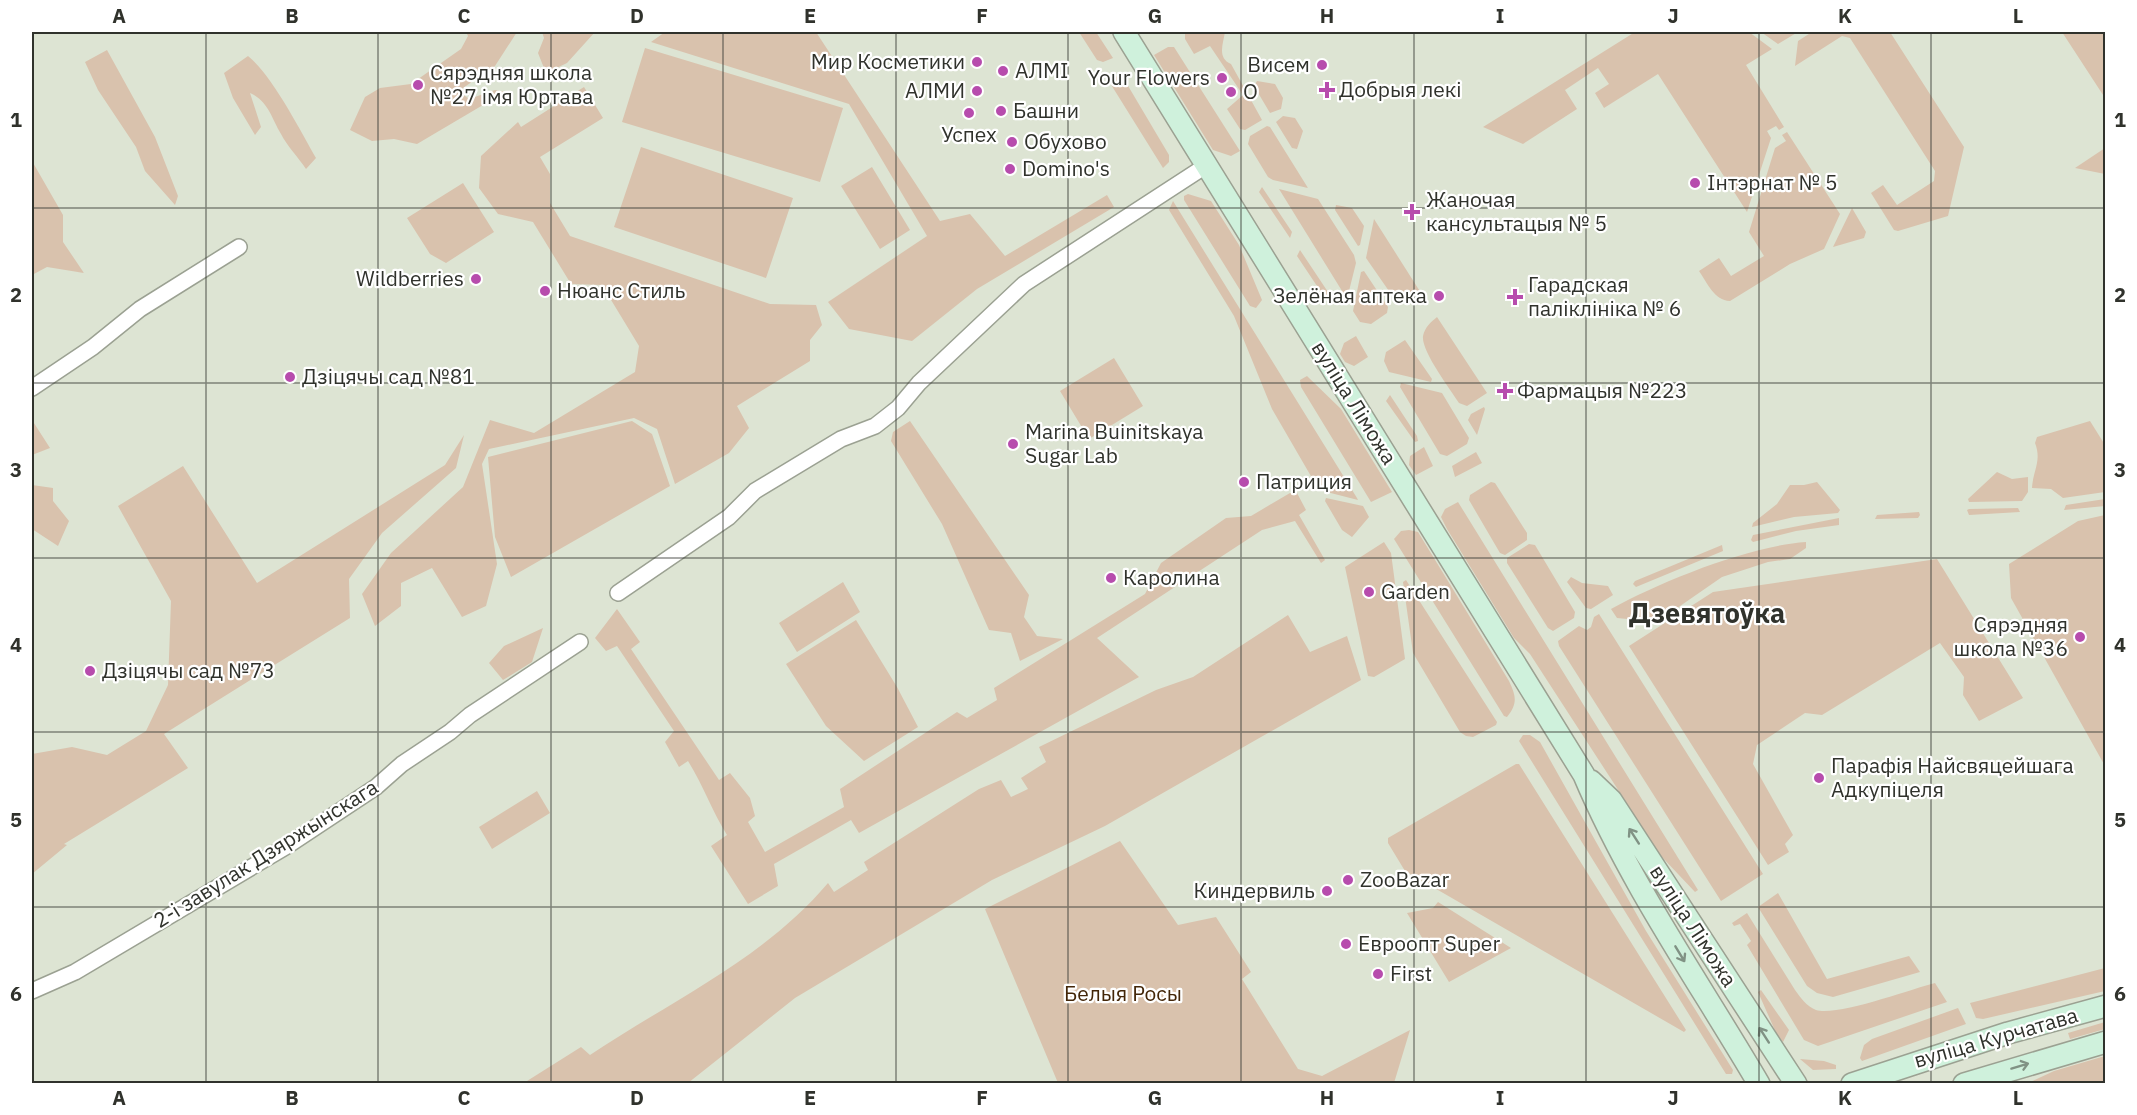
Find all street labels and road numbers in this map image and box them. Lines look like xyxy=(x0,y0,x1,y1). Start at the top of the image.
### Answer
street label: вуліца Ліможа xyxy=(1306,336,1404,469)
street label: 2-і завулак Дзяржынскага xyxy=(148,772,383,934)
street label: вуліца Ліможа xyxy=(1644,859,1744,992)
street label: вуліца Курчатава xyxy=(1910,1000,2081,1074)

